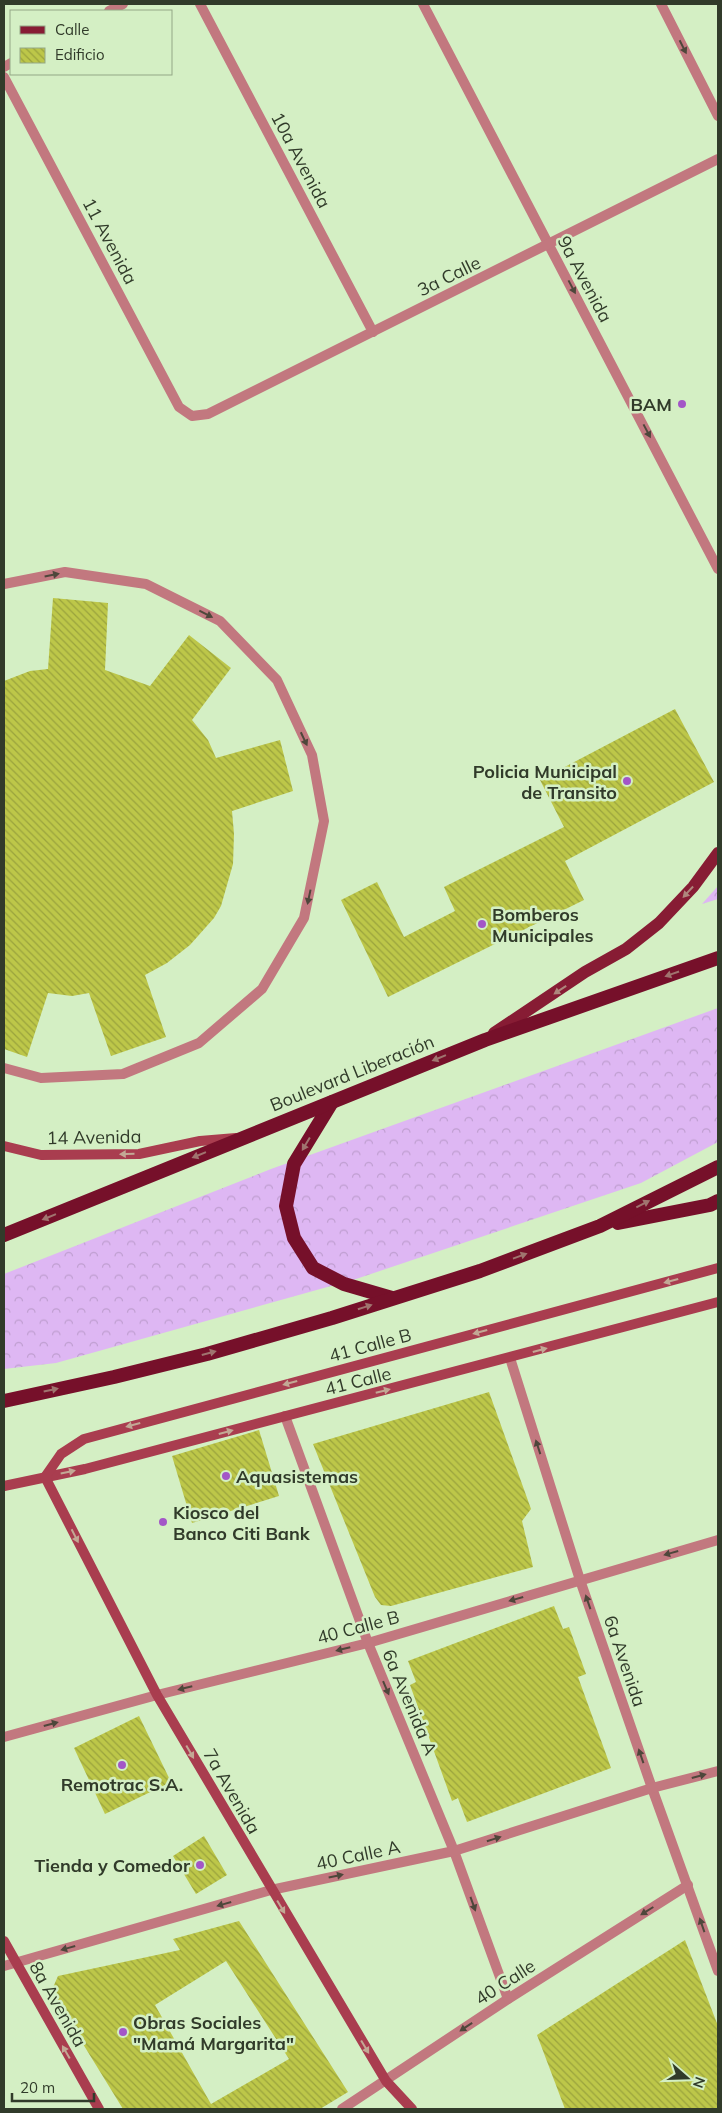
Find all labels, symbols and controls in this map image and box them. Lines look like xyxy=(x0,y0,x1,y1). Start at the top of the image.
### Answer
legend xyxy=(10,10,172,75)
text: Calle xyxy=(55,20,89,39)
one-way arrow xyxy=(679,40,687,54)
text: Edificio xyxy=(55,45,105,64)
street label: 10a Avenida xyxy=(266,108,336,212)
street label: 11 Avenida xyxy=(78,194,142,288)
street label: 9a Avenida xyxy=(553,232,617,326)
street label: 3a Calle xyxy=(414,251,484,301)
one-way arrow xyxy=(568,280,576,294)
place label: BAM xyxy=(631,393,672,416)
marker: BAM xyxy=(676,398,688,410)
one-way arrow xyxy=(643,424,651,439)
one-way arrow xyxy=(44,570,60,578)
one-way arrow xyxy=(199,610,213,618)
one-way arrow xyxy=(301,732,309,746)
place label: Policia Municipal de Transito xyxy=(473,760,617,804)
marker: Policia Municipal de Transito xyxy=(621,775,633,787)
one-way arrow xyxy=(683,886,694,898)
one-way arrow xyxy=(304,889,312,905)
place label: Bomberos Municipales xyxy=(492,903,594,947)
marker: Bomberos Municipales xyxy=(476,918,488,930)
one-way arrow xyxy=(664,971,679,979)
one-way arrow xyxy=(553,985,567,994)
street label: Boulevard Liberación xyxy=(267,1030,437,1116)
one-way arrow xyxy=(432,1055,446,1063)
street label: 14 Avenida xyxy=(46,1125,142,1149)
one-way arrow xyxy=(302,1137,311,1150)
one-way arrow xyxy=(119,1150,135,1158)
one-way arrow xyxy=(192,1152,206,1160)
one-way arrow xyxy=(636,1200,651,1209)
one-way arrow xyxy=(42,1213,56,1221)
one-way arrow xyxy=(512,1252,527,1259)
one-way arrow xyxy=(664,1277,679,1285)
one-way arrow xyxy=(358,1303,373,1310)
street label: 41 Calle B xyxy=(326,1323,414,1367)
one-way arrow xyxy=(473,1328,488,1336)
one-way arrow xyxy=(533,1346,548,1354)
one-way arrow xyxy=(202,1349,217,1357)
street label: 41 Calle xyxy=(322,1362,394,1400)
one-way arrow xyxy=(282,1380,297,1388)
one-way arrow xyxy=(44,1386,60,1394)
one-way arrow xyxy=(376,1387,391,1395)
one-way arrow xyxy=(125,1422,140,1430)
one-way arrow xyxy=(218,1428,233,1436)
one-way arrow xyxy=(534,1440,541,1455)
place label: Aquasistemas xyxy=(236,1465,358,1488)
one-way arrow xyxy=(61,1468,76,1476)
marker: Aquasistemas xyxy=(220,1470,232,1482)
place label: Kiosco del Banco Citi Bank xyxy=(173,1501,311,1545)
marker: Kiosco del Banco Citi Bank xyxy=(157,1516,169,1528)
one-way arrow xyxy=(71,1529,79,1544)
one-way arrow xyxy=(664,1550,679,1558)
one-way arrow xyxy=(584,1594,592,1609)
one-way arrow xyxy=(508,1596,523,1604)
street label: 40 Calle B xyxy=(314,1605,402,1649)
street label: 6a Avenida xyxy=(599,1612,651,1710)
one-way arrow xyxy=(335,1645,350,1653)
street label: 6a Avenida A xyxy=(377,1646,443,1758)
one-way arrow xyxy=(383,1681,391,1695)
one-way arrow xyxy=(177,1684,192,1692)
one-way arrow xyxy=(43,1720,58,1728)
street label: 7a Avenida xyxy=(198,1744,266,1838)
one-way arrow xyxy=(186,1745,195,1758)
one-way arrow xyxy=(637,1748,644,1763)
marker: Remotrac S.A. xyxy=(116,1759,128,1771)
one-way arrow xyxy=(692,1771,707,1779)
place label: Remotrac S.A. xyxy=(61,1773,183,1796)
one-way arrow xyxy=(486,1834,501,1842)
street label: 40 Calle A xyxy=(314,1835,402,1875)
place label: Tienda y Comedor xyxy=(34,1854,191,1877)
marker: Tienda y Comedor xyxy=(194,1859,206,1871)
one-way arrow xyxy=(328,1872,344,1880)
one-way arrow xyxy=(470,1896,477,1911)
one-way arrow xyxy=(216,1900,231,1908)
one-way arrow xyxy=(277,1901,286,1914)
one-way arrow xyxy=(640,1906,654,1916)
one-way arrow xyxy=(698,1917,705,1932)
one-way arrow xyxy=(60,1945,75,1953)
street label: 40 Calle xyxy=(470,1954,540,2010)
street label: 8a Avenida xyxy=(24,1957,92,2051)
place label: Obras Sociales "Mamá Margarita" xyxy=(133,2011,294,2055)
one-way arrow xyxy=(459,2022,473,2032)
marker: Obras Sociales "Mamá Margarita" xyxy=(117,2026,129,2038)
one-way arrow xyxy=(360,2040,369,2053)
one-way arrow xyxy=(62,2044,70,2059)
north arrow xyxy=(662,2053,712,2103)
scale bar xyxy=(12,2070,95,2102)
text: N xyxy=(689,2074,709,2090)
text: 20 m xyxy=(20,2078,55,2097)

